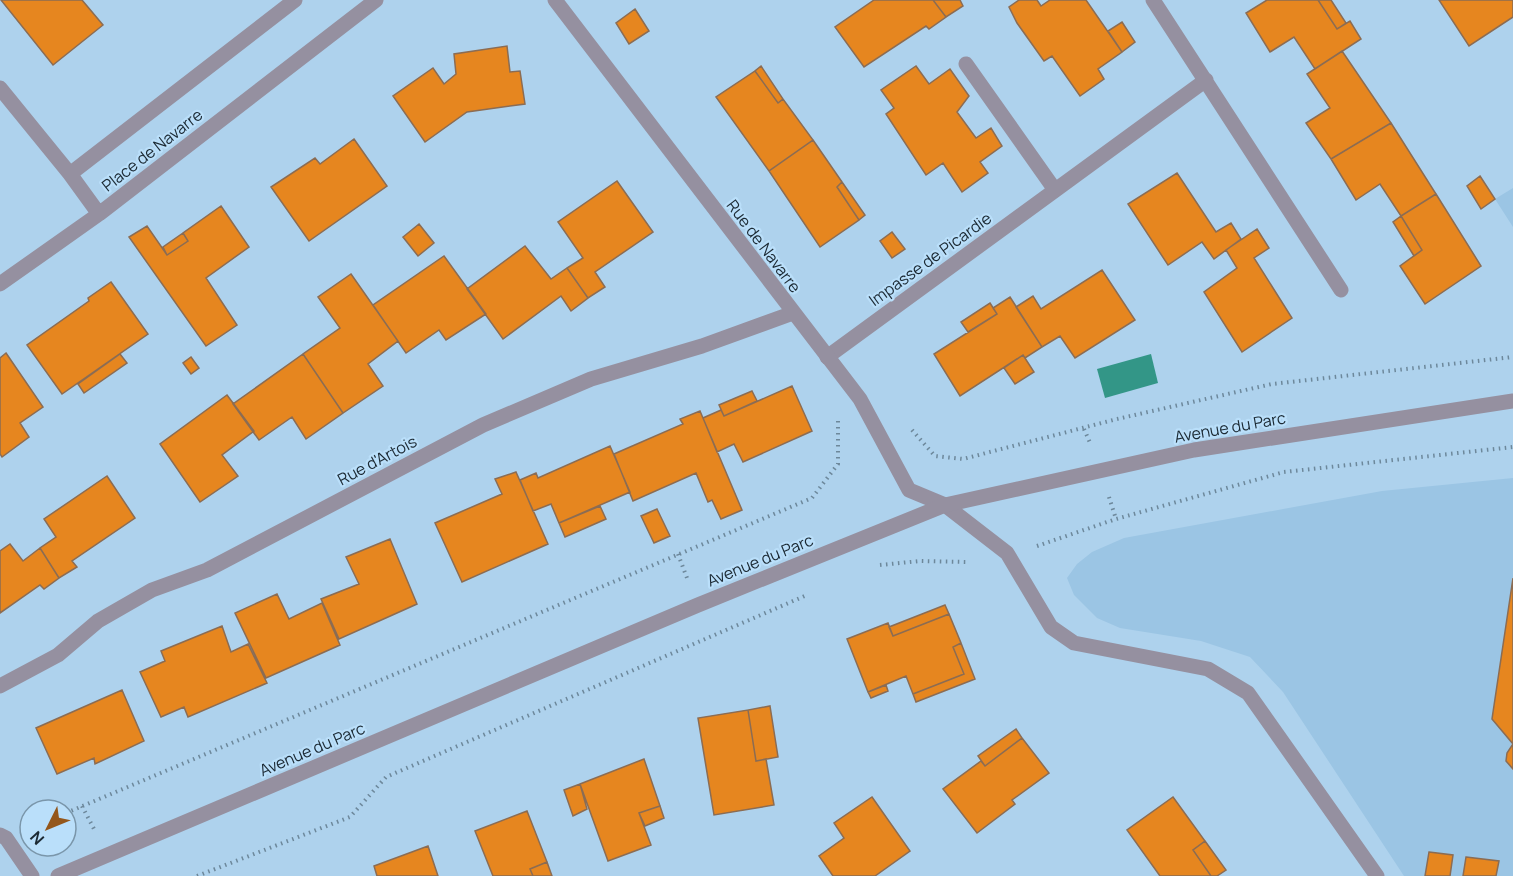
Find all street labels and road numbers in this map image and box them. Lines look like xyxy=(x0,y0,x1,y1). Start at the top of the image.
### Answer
street label: Place de Navarre xyxy=(97,104,207,196)
street label: Rue de Navarre xyxy=(722,195,806,297)
street label: Impasse de Picardie xyxy=(864,207,996,311)
street label: Avenue du Parc xyxy=(1173,406,1288,448)
street label: Rue d'Artois xyxy=(334,430,420,490)
street label: Avenue du Parc xyxy=(704,529,817,591)
street label: Avenue du Parc xyxy=(256,717,368,781)

